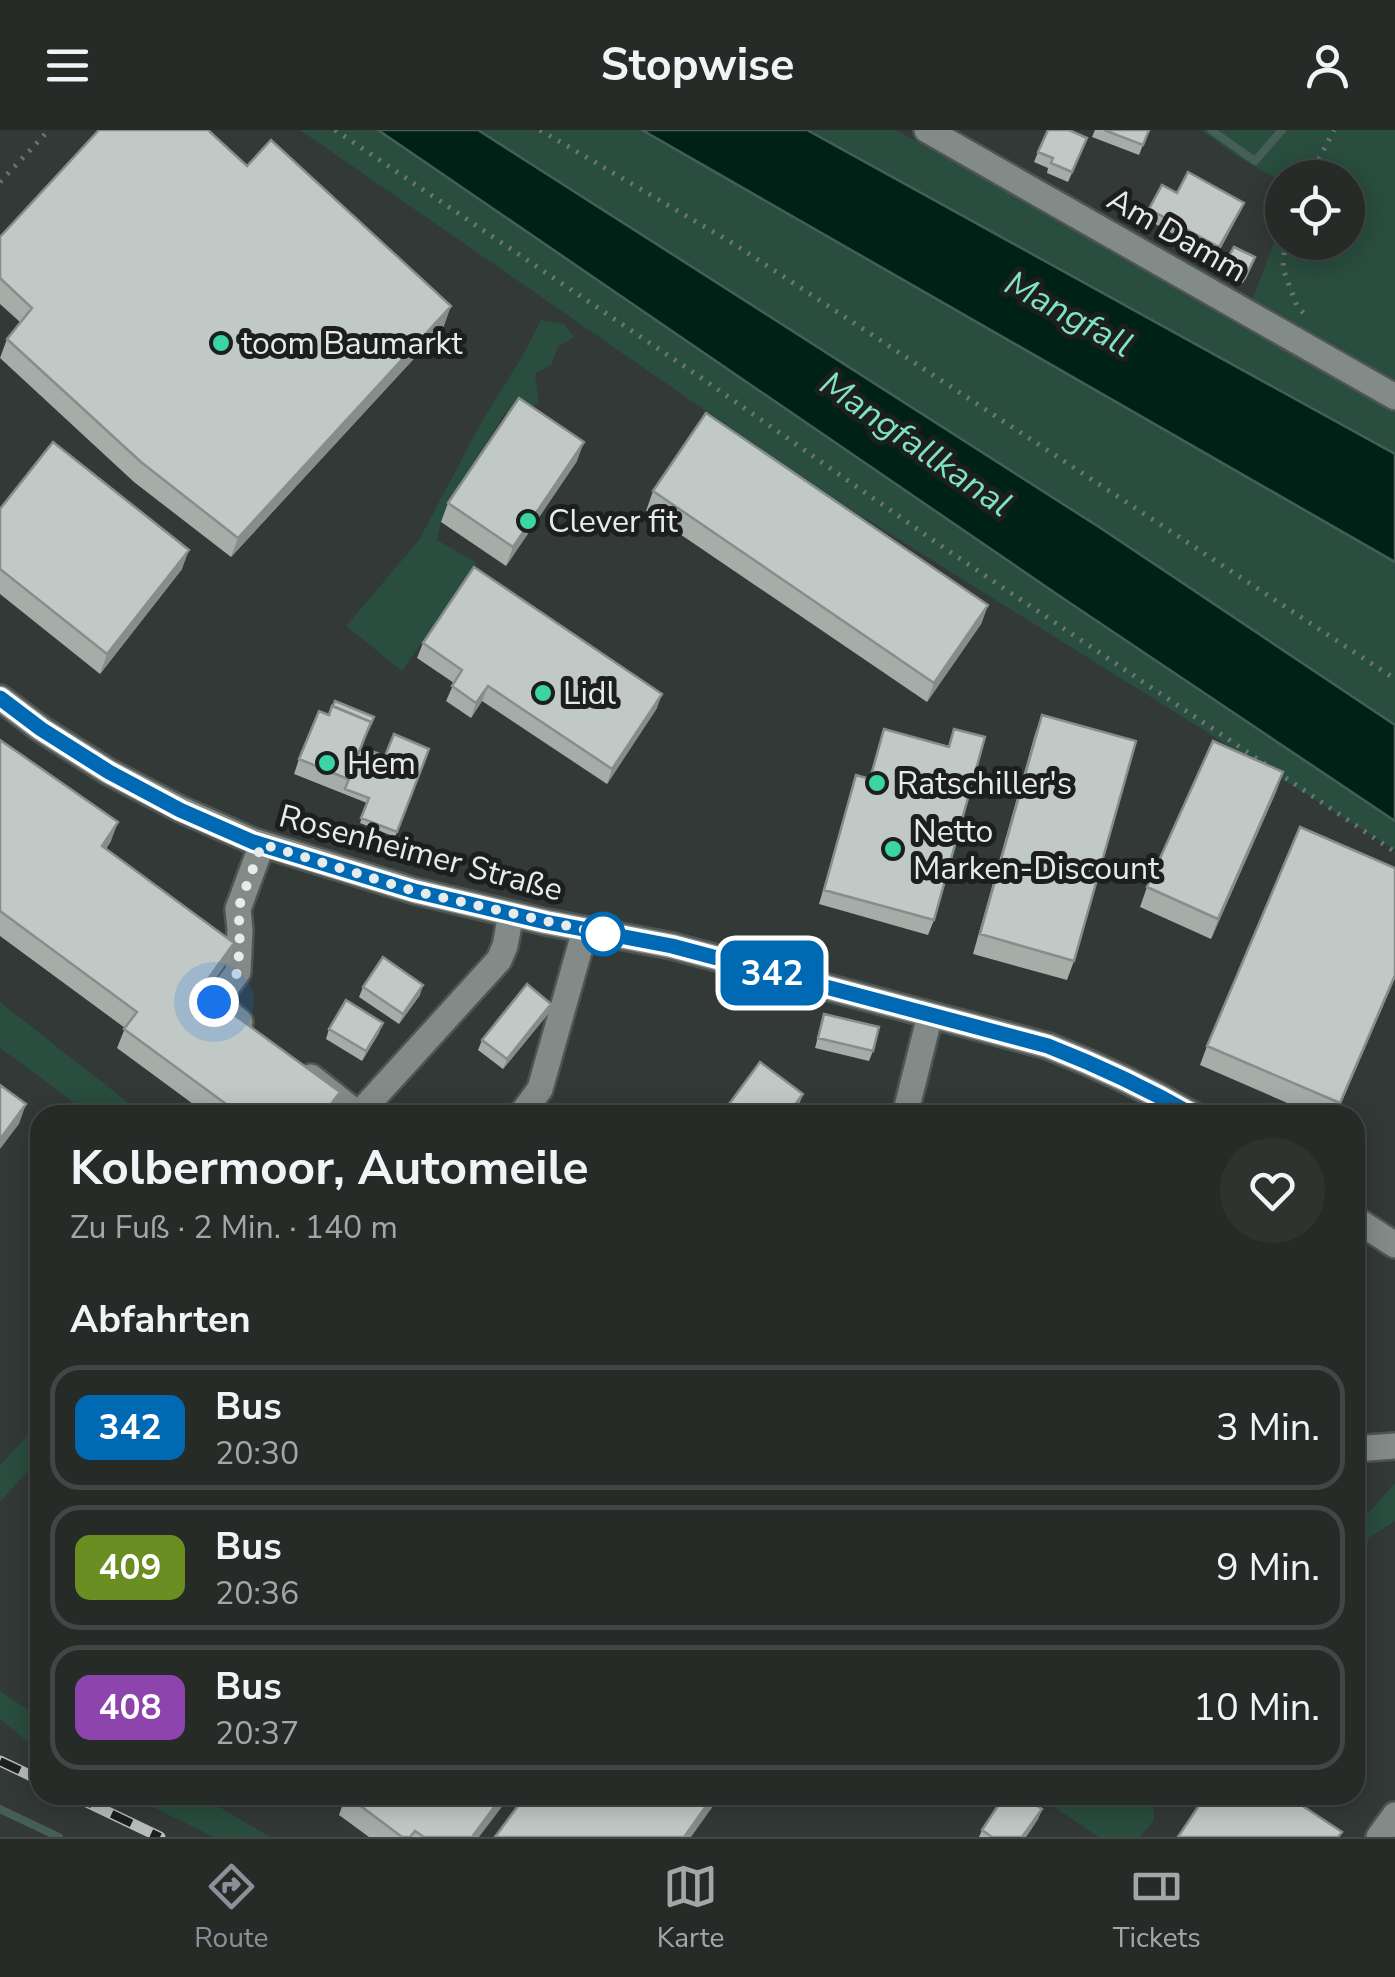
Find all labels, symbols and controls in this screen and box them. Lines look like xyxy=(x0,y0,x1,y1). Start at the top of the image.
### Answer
text: Stopwise xyxy=(601,35,794,96)
icon: menu xyxy=(40,38,95,93)
icon: person xyxy=(1300,38,1355,93)
map controls xyxy=(1265,160,1365,260)
button: locate xyxy=(1265,160,1365,260)
street label: Am Damm xyxy=(1099,178,1255,292)
water label: Mangfall xyxy=(997,260,1141,368)
place label: toom Baumarkt xyxy=(241,322,463,365)
marker: toom Baumarkt xyxy=(210,332,232,354)
water label: Mangfallkanal xyxy=(811,360,1021,528)
place label: Clever fit xyxy=(548,500,679,543)
marker: Clever fit xyxy=(517,510,539,532)
place label: Lidl xyxy=(563,672,616,715)
marker: Lidl xyxy=(532,682,554,704)
place label: Hem xyxy=(347,742,416,785)
marker: Hem xyxy=(316,752,338,774)
place label: Ratschiller's xyxy=(897,762,1072,805)
marker: Ratschiller's xyxy=(866,772,888,794)
street label: Rosenheimer Straße xyxy=(274,794,568,912)
place label: Netto Marken-Discount xyxy=(913,810,1160,890)
marker: Netto Marken-Discount xyxy=(882,838,904,860)
unlabelled marker xyxy=(582,913,624,955)
line badge: 342 xyxy=(714,940,830,1006)
text: 342 xyxy=(740,950,804,997)
your location xyxy=(189,977,239,1027)
text: Kolbermoor, Automeile xyxy=(70,1135,589,1201)
button: heart xyxy=(1220,1138,1325,1243)
text: Zu Fuß · 2 Min. · 140 m xyxy=(70,1206,398,1249)
text: Abfahrten xyxy=(70,1294,251,1345)
text: Bus xyxy=(215,1381,282,1432)
text: 3 Min. xyxy=(1216,1402,1320,1453)
text: 342 xyxy=(98,1404,162,1451)
text: 20:30 xyxy=(215,1432,299,1475)
text: Bus xyxy=(215,1521,282,1572)
text: 9 Min. xyxy=(1216,1542,1320,1593)
text: 409 xyxy=(98,1544,162,1591)
text: 20:36 xyxy=(215,1572,299,1615)
text: Bus xyxy=(215,1661,282,1712)
text: 10 Min. xyxy=(1193,1682,1320,1733)
text: 408 xyxy=(98,1684,162,1731)
text: 20:37 xyxy=(215,1712,299,1755)
tab: Route xyxy=(194,1859,268,1957)
tab: Karte xyxy=(657,1859,724,1957)
tab: Tickets xyxy=(1113,1859,1201,1957)

